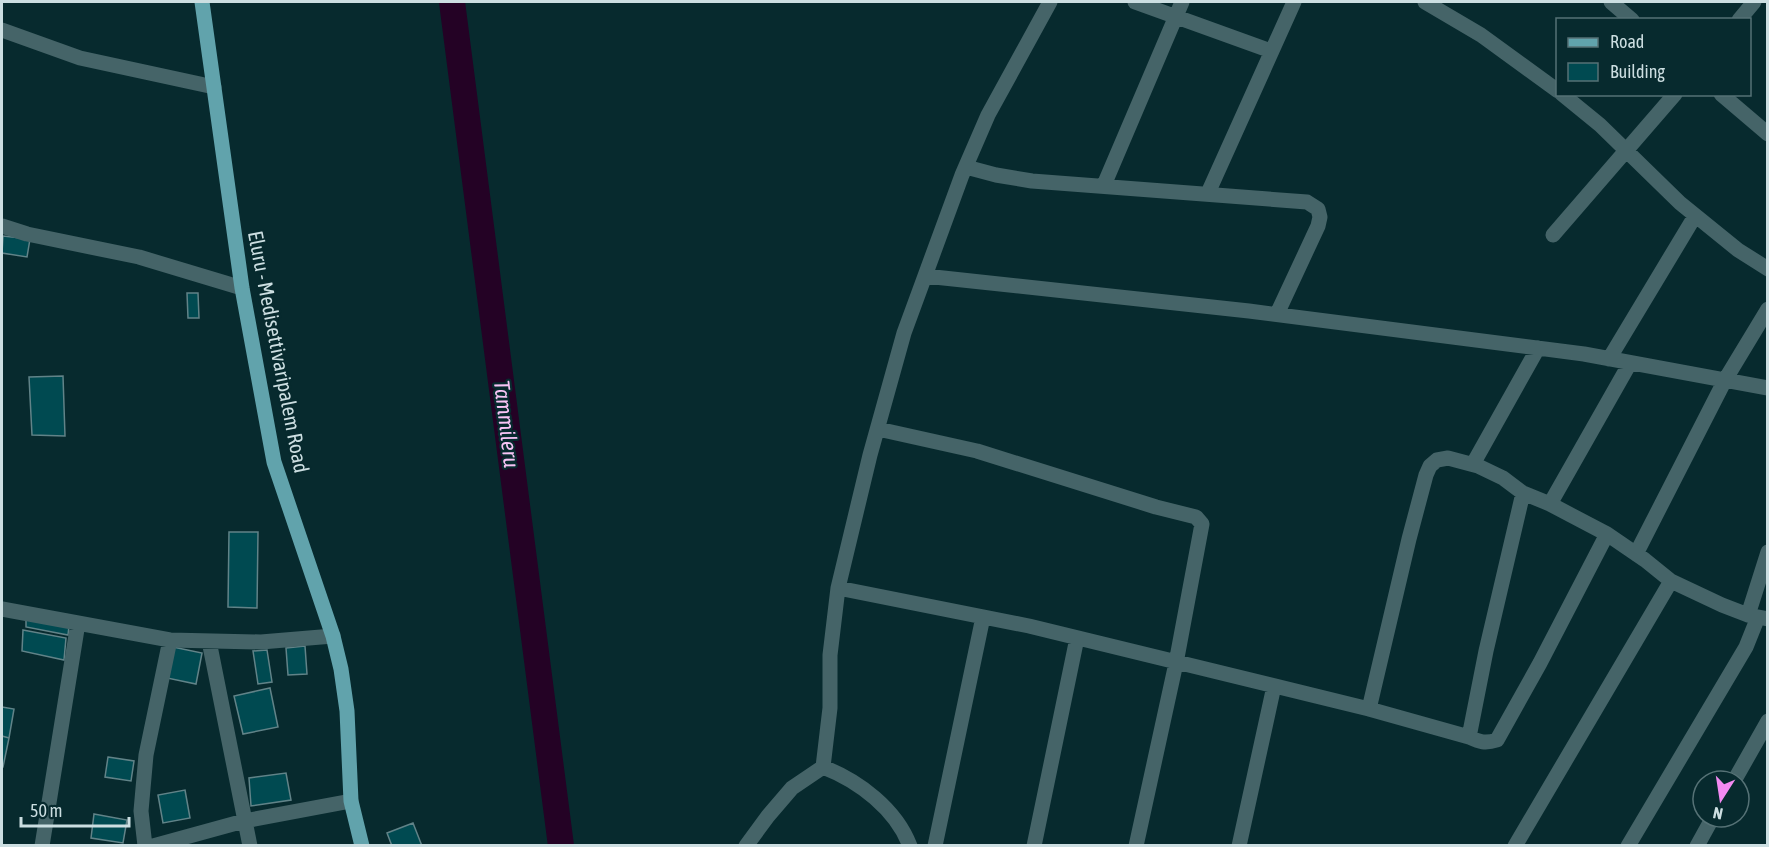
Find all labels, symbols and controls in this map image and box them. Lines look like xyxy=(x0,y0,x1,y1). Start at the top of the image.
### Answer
legend xyxy=(1556,18,1751,96)
text: Road xyxy=(1610,31,1644,52)
text: Building xyxy=(1610,61,1665,82)
street label: Eluru - Medisettivaripalem Road xyxy=(244,229,314,475)
water label: Tammileru xyxy=(489,379,525,470)
north arrow xyxy=(1691,769,1751,829)
scale bar xyxy=(21,790,129,828)
text: 50 m xyxy=(30,800,62,821)
text: N xyxy=(1711,804,1724,823)

